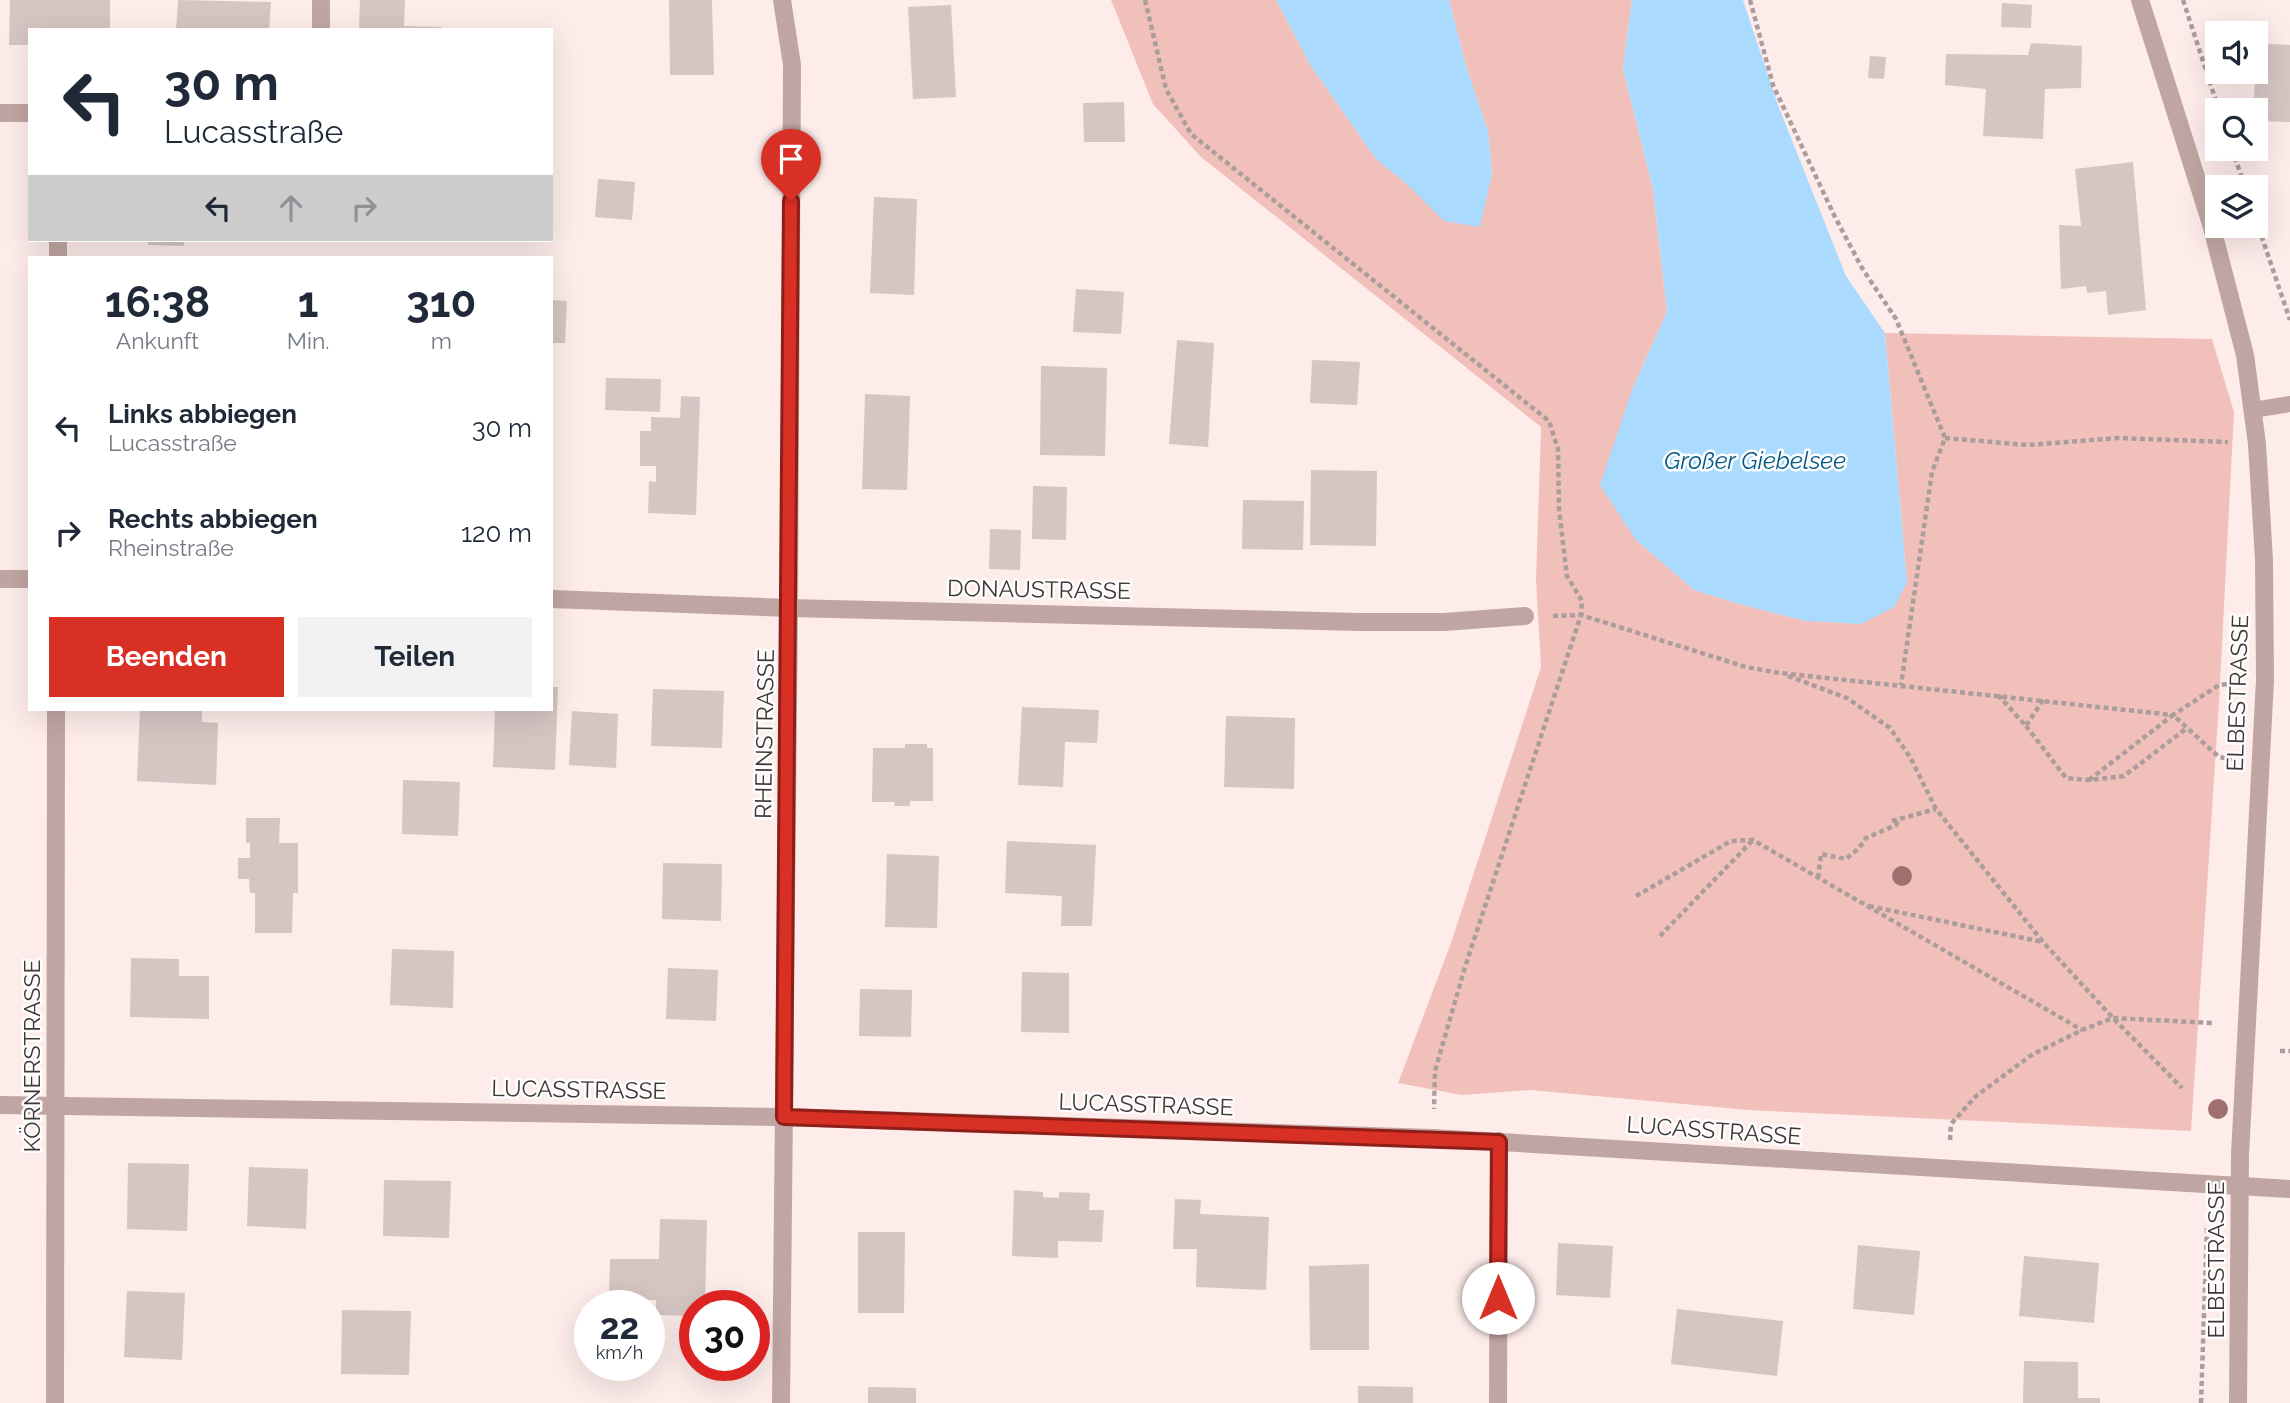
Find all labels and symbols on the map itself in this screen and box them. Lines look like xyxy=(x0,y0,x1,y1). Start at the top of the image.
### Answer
pin xyxy=(761,129,821,201)
water label: Großer Giebelsee xyxy=(1664,446,1846,475)
street label: DONAUSTRASSE xyxy=(947,574,1131,604)
street label: ELBESTRASSE xyxy=(2221,614,2253,772)
street label: RHEINSTRASSE xyxy=(749,649,779,819)
street label: KÖRNERSTRASSE xyxy=(18,959,45,1153)
street label: LUCASSTRASSE xyxy=(491,1074,667,1104)
street label: LUCASSTRASSE xyxy=(1058,1087,1234,1121)
street label: LUCASSTRASSE xyxy=(1626,1110,1802,1150)
street label: ELBESTRASSE xyxy=(2202,1182,2229,1338)
position arrow xyxy=(1461,1261,1535,1335)
speed limit sign: 30 xyxy=(679,1290,770,1381)

